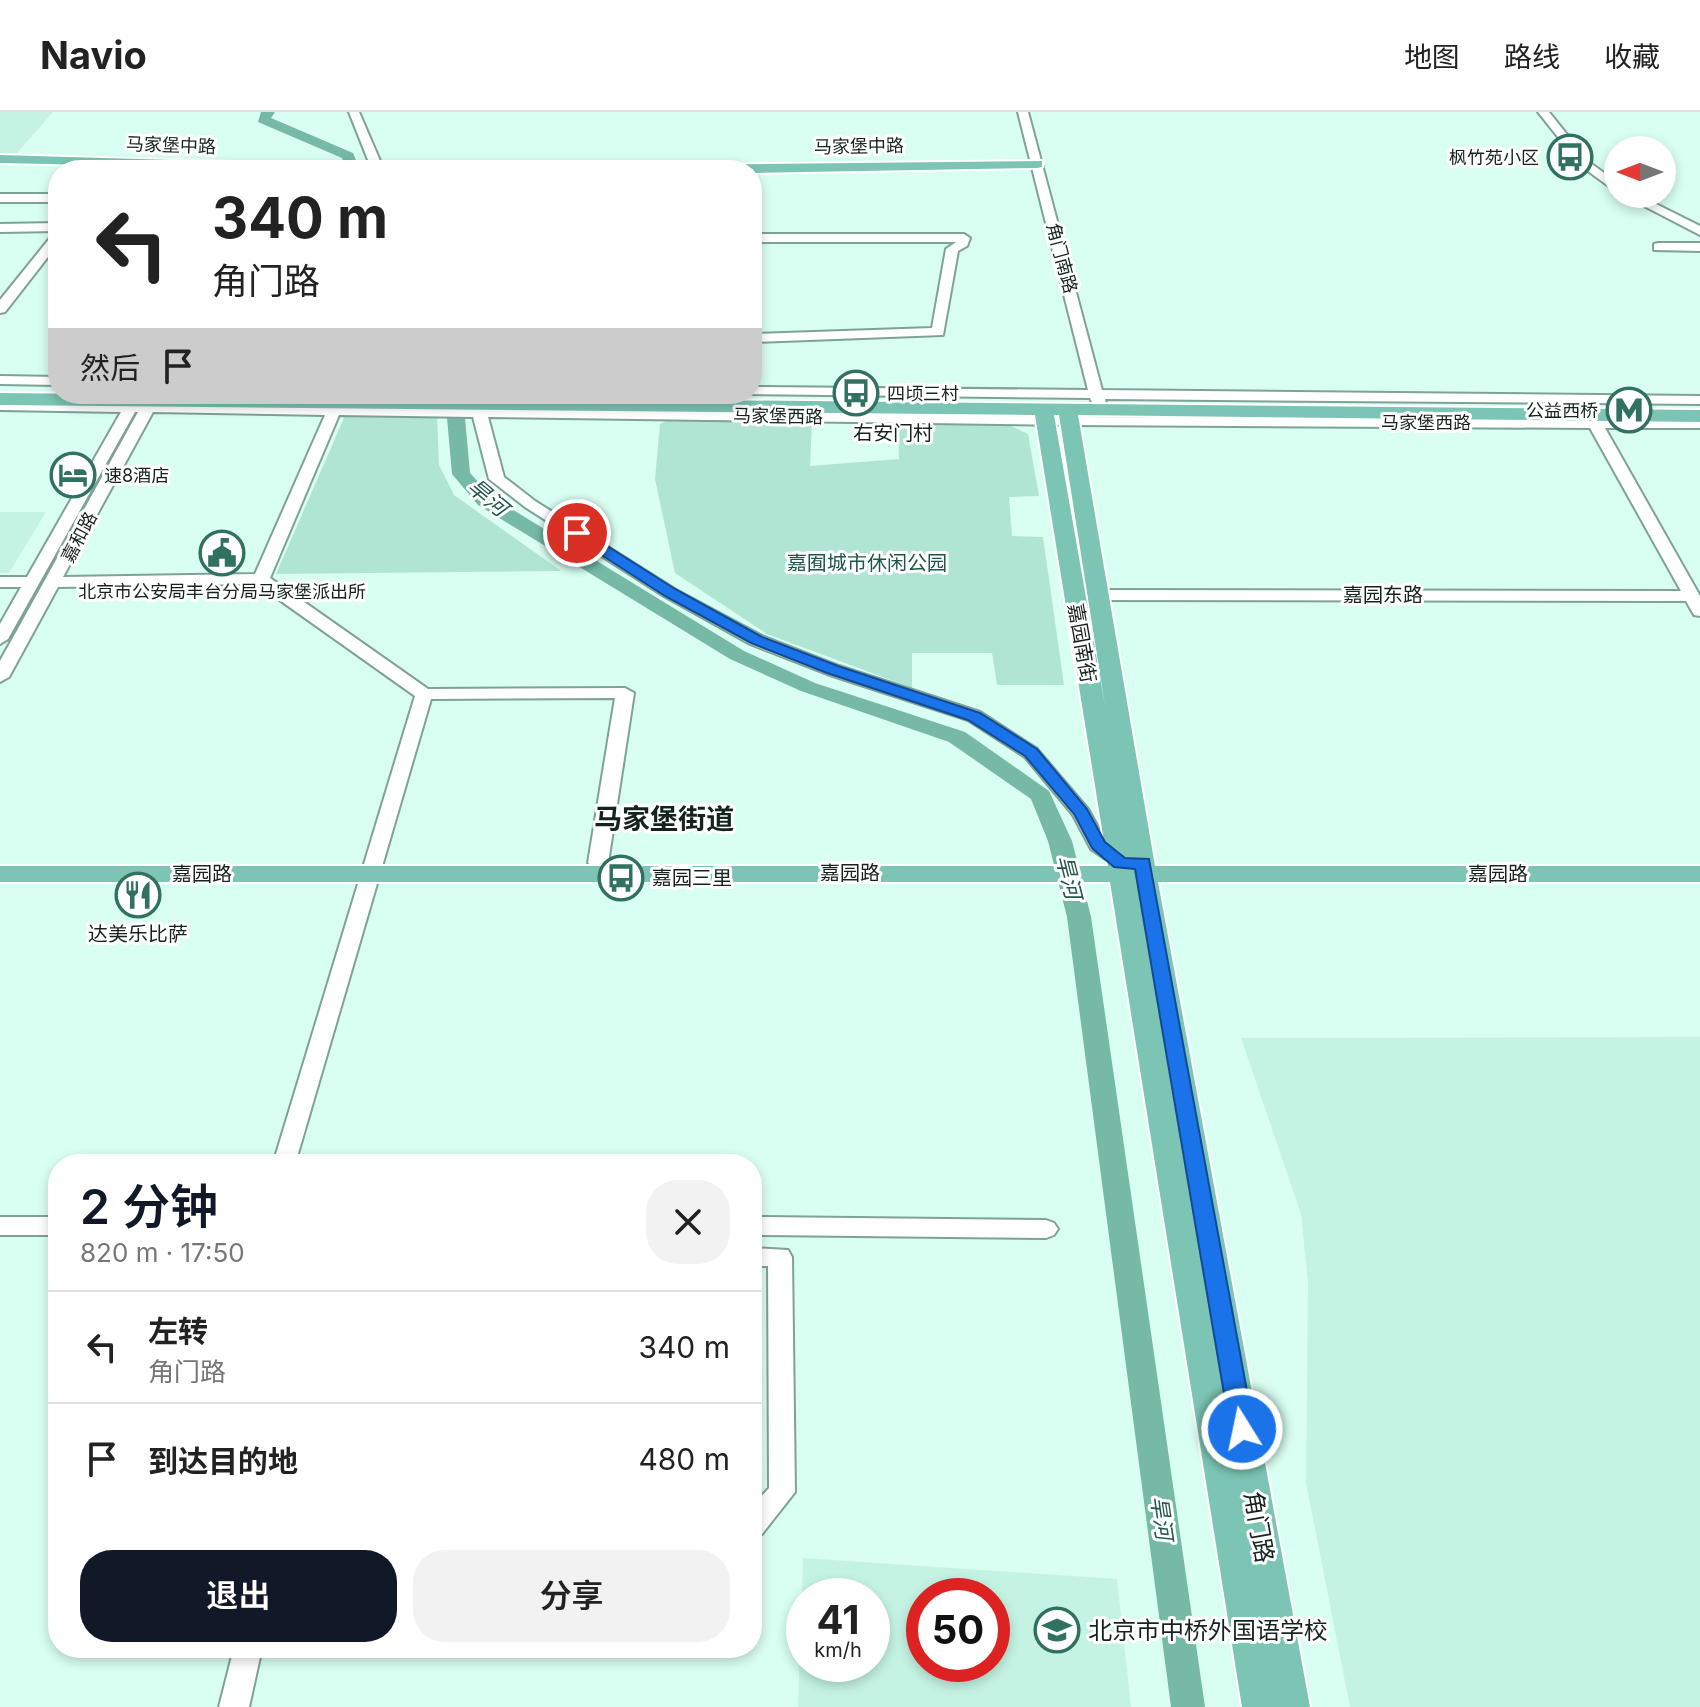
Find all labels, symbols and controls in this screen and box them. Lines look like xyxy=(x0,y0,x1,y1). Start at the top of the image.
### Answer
text: Navio xyxy=(40,32,147,78)
text: 地图 xyxy=(1404,40,1460,74)
text: 路线 xyxy=(1504,40,1560,74)
text: 收藏 xyxy=(1604,40,1660,74)
street label: 马家堡中路 xyxy=(126,133,216,157)
bus stop icon: 枫竹苑小区 xyxy=(1546,133,1594,181)
street label: 马家堡中路 xyxy=(814,135,904,157)
north arrow xyxy=(1604,136,1676,208)
map controls xyxy=(1604,136,1676,208)
place label: 枫竹苑小区 xyxy=(1449,147,1539,168)
text: 340 m xyxy=(212,184,388,252)
icon: left xyxy=(80,192,184,296)
street label: 角门南路 xyxy=(1043,221,1081,295)
text: 角门路 xyxy=(212,259,320,303)
icon: arrive xyxy=(156,344,200,388)
text: 然后 xyxy=(80,350,140,386)
bus stop icon: 四顷三村 xyxy=(832,369,880,417)
place label: 四顷三村 xyxy=(887,383,959,404)
metro station icon: 公益西桥 xyxy=(1605,386,1653,434)
place label: 公益西桥 xyxy=(1526,400,1598,421)
street label: 马家堡西路 xyxy=(733,405,823,427)
street label: 马家堡西路 xyxy=(1381,412,1471,433)
district label: 右安门村 xyxy=(853,421,933,445)
hotel icon: 速8酒店 xyxy=(49,451,97,499)
place label: 速8酒店 xyxy=(104,465,169,486)
water label: 旱河 xyxy=(463,473,516,524)
pin xyxy=(543,499,611,567)
street label: 嘉和路 xyxy=(57,508,101,566)
icon: arrive xyxy=(555,511,599,555)
public building icon: 北京市公安局丰台分局马家堡派出所 xyxy=(198,529,246,577)
park label: 嘉囿城市休闲公园 xyxy=(787,551,947,575)
place label: 北京市公安局丰台分局马家堡派出所 xyxy=(78,581,366,602)
street label: 嘉园东路 xyxy=(1343,583,1423,607)
street label: 嘉园南街 xyxy=(1063,602,1101,684)
district label: 马家堡街道 xyxy=(594,802,734,836)
water label: 旱河 xyxy=(1051,853,1088,905)
bus stop icon: 嘉园三里 xyxy=(597,854,645,902)
street label: 嘉园路 xyxy=(820,861,880,885)
street label: 嘉园路 xyxy=(172,862,232,886)
street label: 嘉园路 xyxy=(1468,862,1528,886)
place label: 嘉园三里 xyxy=(652,866,732,890)
restaurant icon: 达美乐比萨 xyxy=(114,871,162,919)
place label: 达美乐比萨 xyxy=(88,922,188,946)
text: 2 分钟 xyxy=(80,1177,218,1236)
button: close xyxy=(646,1180,730,1264)
text: 820 m · 17:50 xyxy=(80,1237,245,1268)
text: 左转 xyxy=(148,1313,208,1349)
icon: left xyxy=(80,1325,124,1369)
text: 340 m xyxy=(638,1329,730,1365)
text: 角门路 xyxy=(148,1356,226,1387)
position arrow xyxy=(1200,1387,1284,1471)
icon: arrive xyxy=(80,1437,124,1481)
text: 480 m xyxy=(638,1441,730,1477)
text: 到达目的地 xyxy=(148,1443,298,1479)
street label: 角门路 xyxy=(1238,1489,1280,1565)
water label: 旱河 xyxy=(1146,1494,1178,1546)
button: 退出 xyxy=(80,1550,397,1642)
button: 分享 xyxy=(413,1550,730,1642)
speed limit sign: 50 xyxy=(906,1578,1010,1682)
text: 41 xyxy=(817,1595,859,1644)
school or university icon: 北京市中桥外国语学校 xyxy=(1033,1606,1081,1654)
place label: 北京市中桥外国语学校 xyxy=(1088,1616,1328,1645)
text: km/h xyxy=(814,1638,862,1662)

